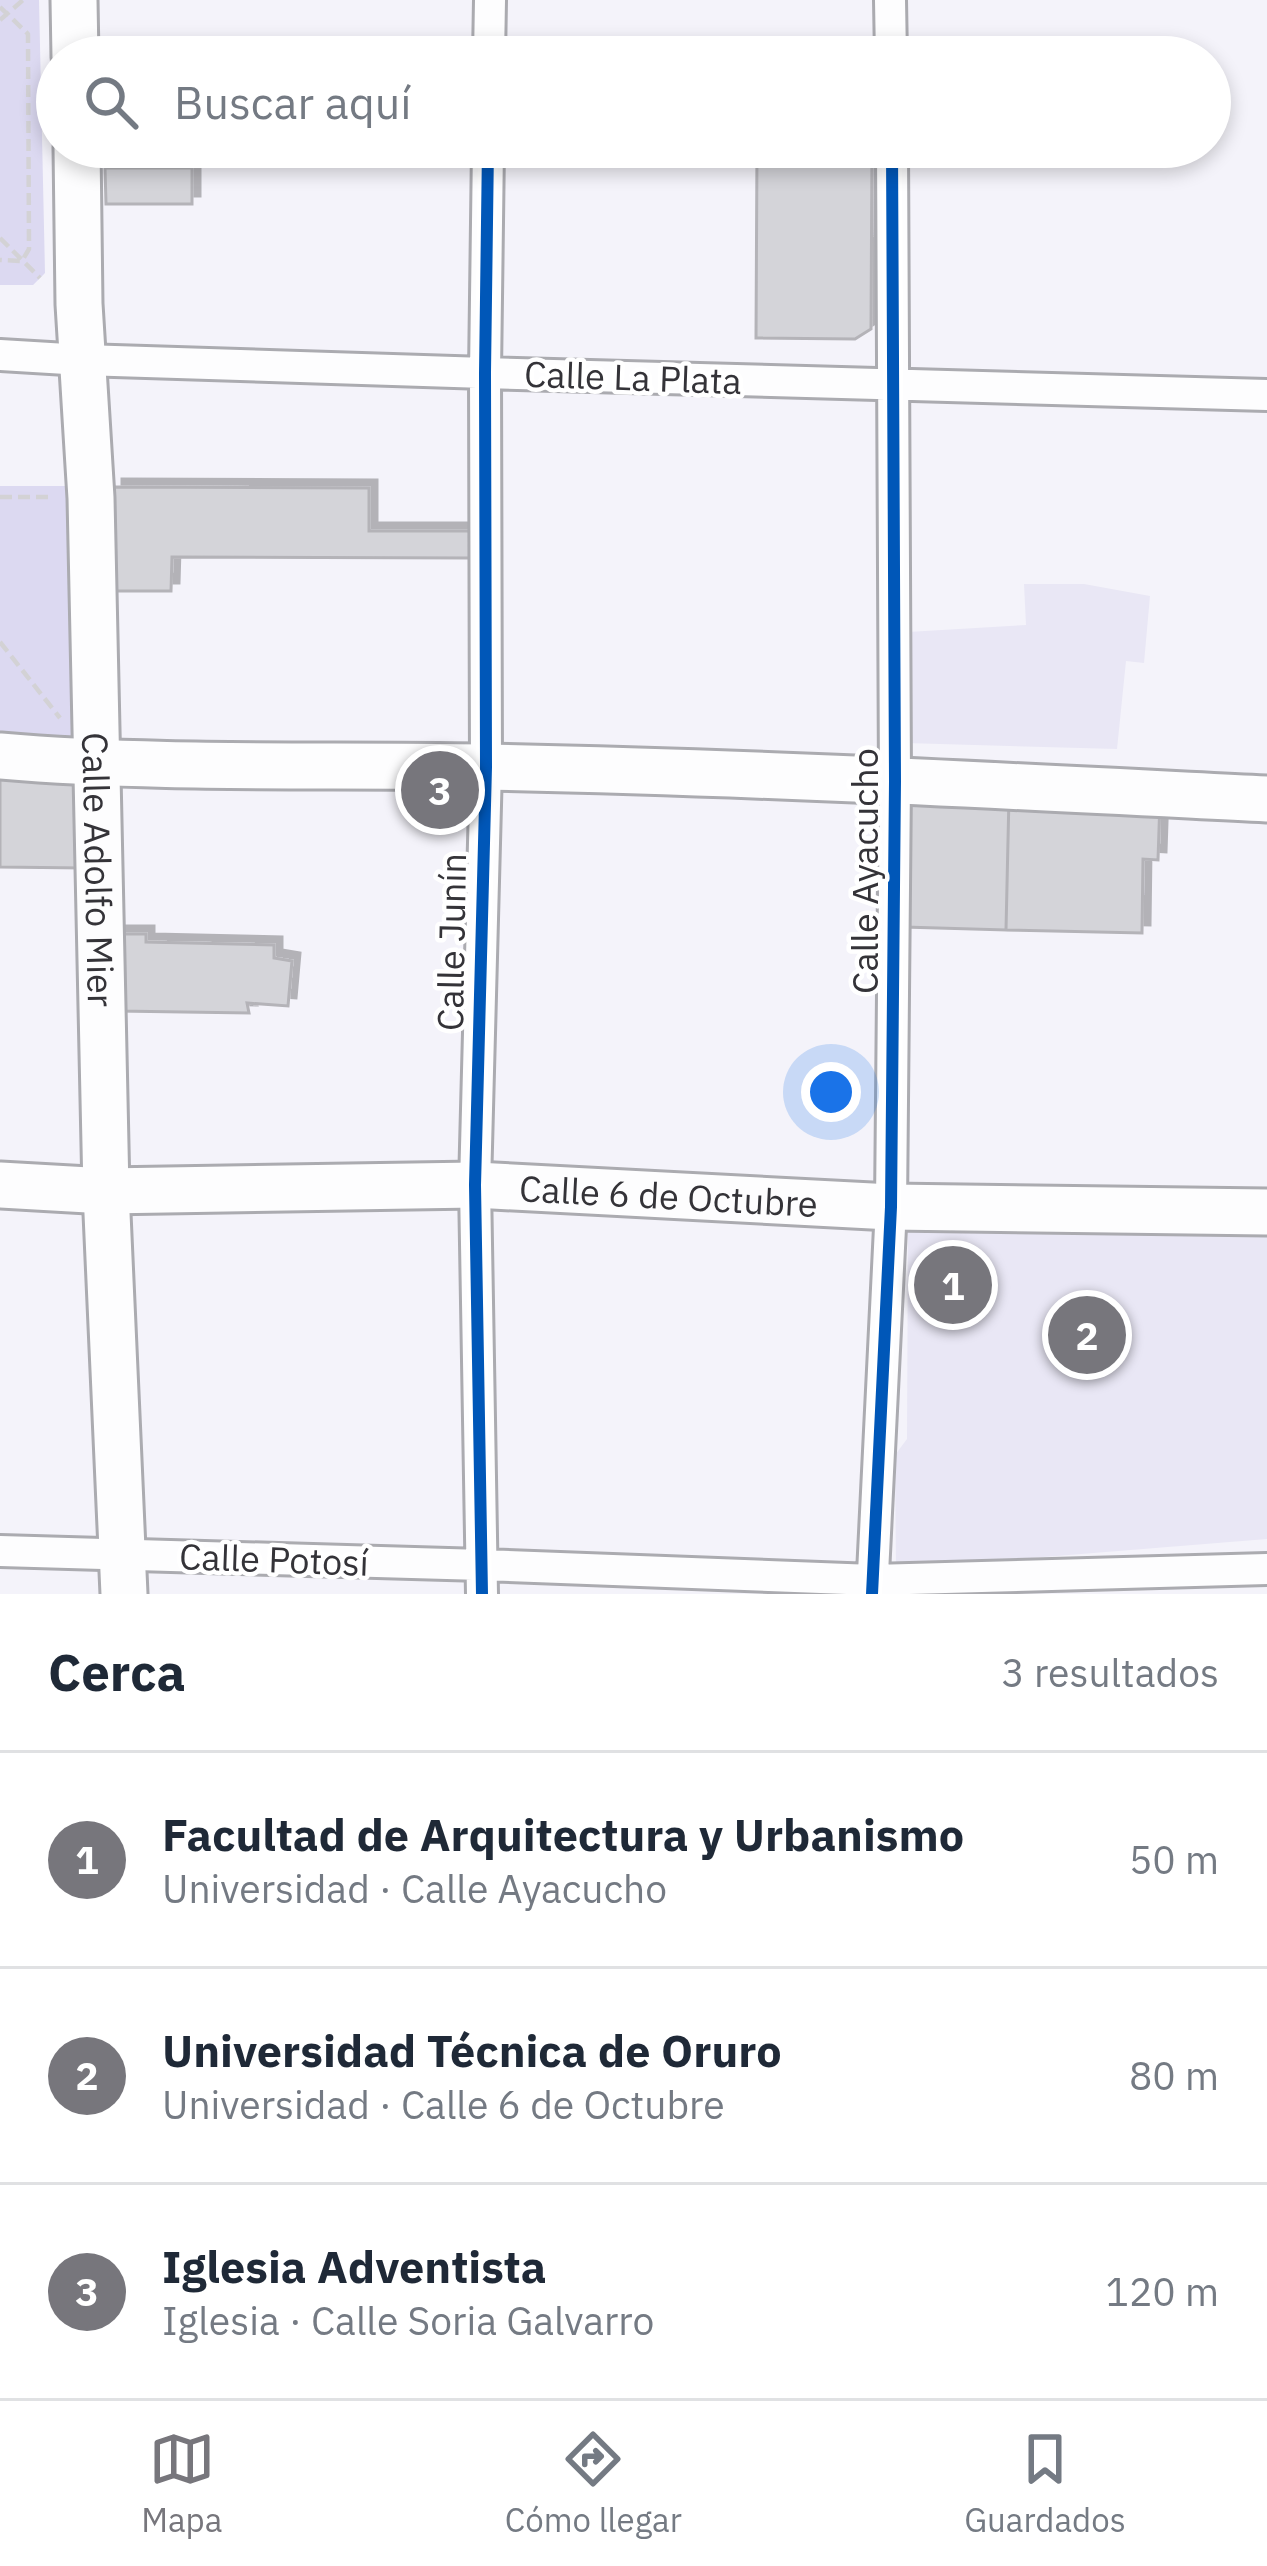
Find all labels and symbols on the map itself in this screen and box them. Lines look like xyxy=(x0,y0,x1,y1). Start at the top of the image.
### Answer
street label: Calle La Plata xyxy=(523,350,743,404)
street label: Calle Adolfo Mier xyxy=(73,732,126,1007)
pin: 3 xyxy=(401,745,479,835)
street label: Calle Ayacucho xyxy=(841,748,888,994)
street label: Calle Junín xyxy=(426,853,476,1031)
your location xyxy=(801,1062,861,1122)
street label: Calle 6 de Octubre xyxy=(518,1164,819,1227)
pin: 1 xyxy=(914,1240,992,1330)
pin: 2 xyxy=(1048,1290,1126,1380)
street label: Calle Potosí xyxy=(178,1532,370,1586)

